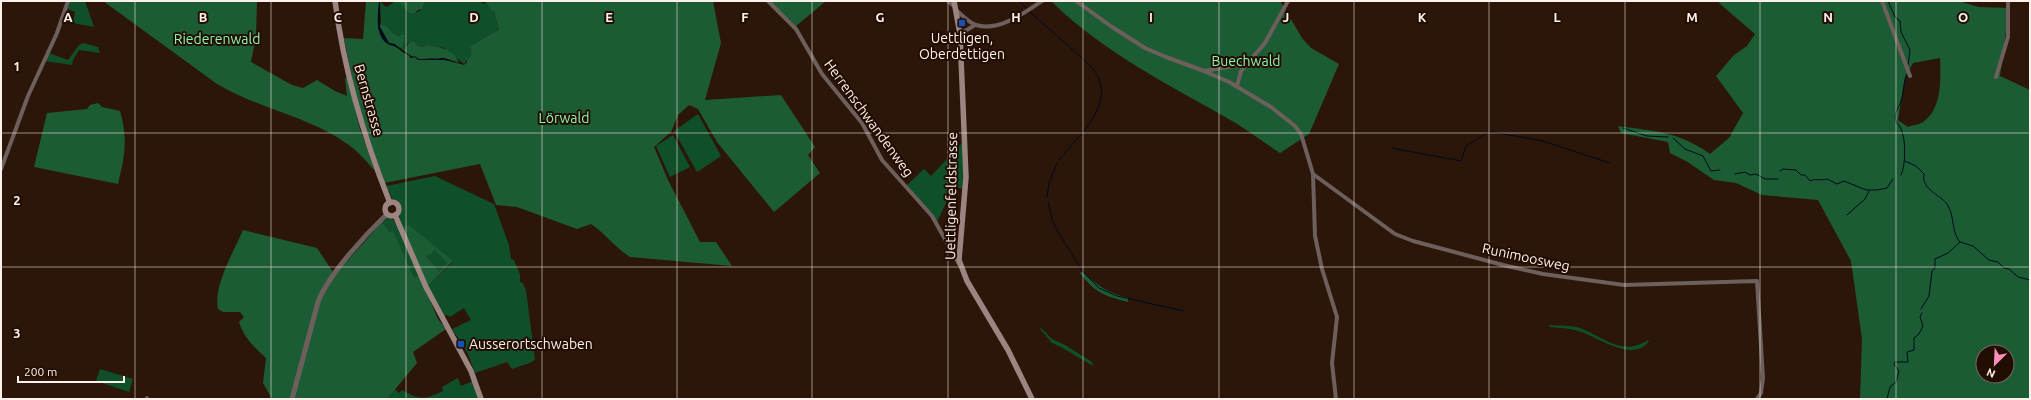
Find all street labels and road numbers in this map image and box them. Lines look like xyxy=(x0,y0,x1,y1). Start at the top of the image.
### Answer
street label: Herrenschwandenweg xyxy=(821,56,917,180)
street label: Bernstrasse xyxy=(351,62,387,138)
street label: Uettligenfeldstrasse xyxy=(942,132,960,260)
street label: Runimoosweg xyxy=(1481,240,1571,274)

